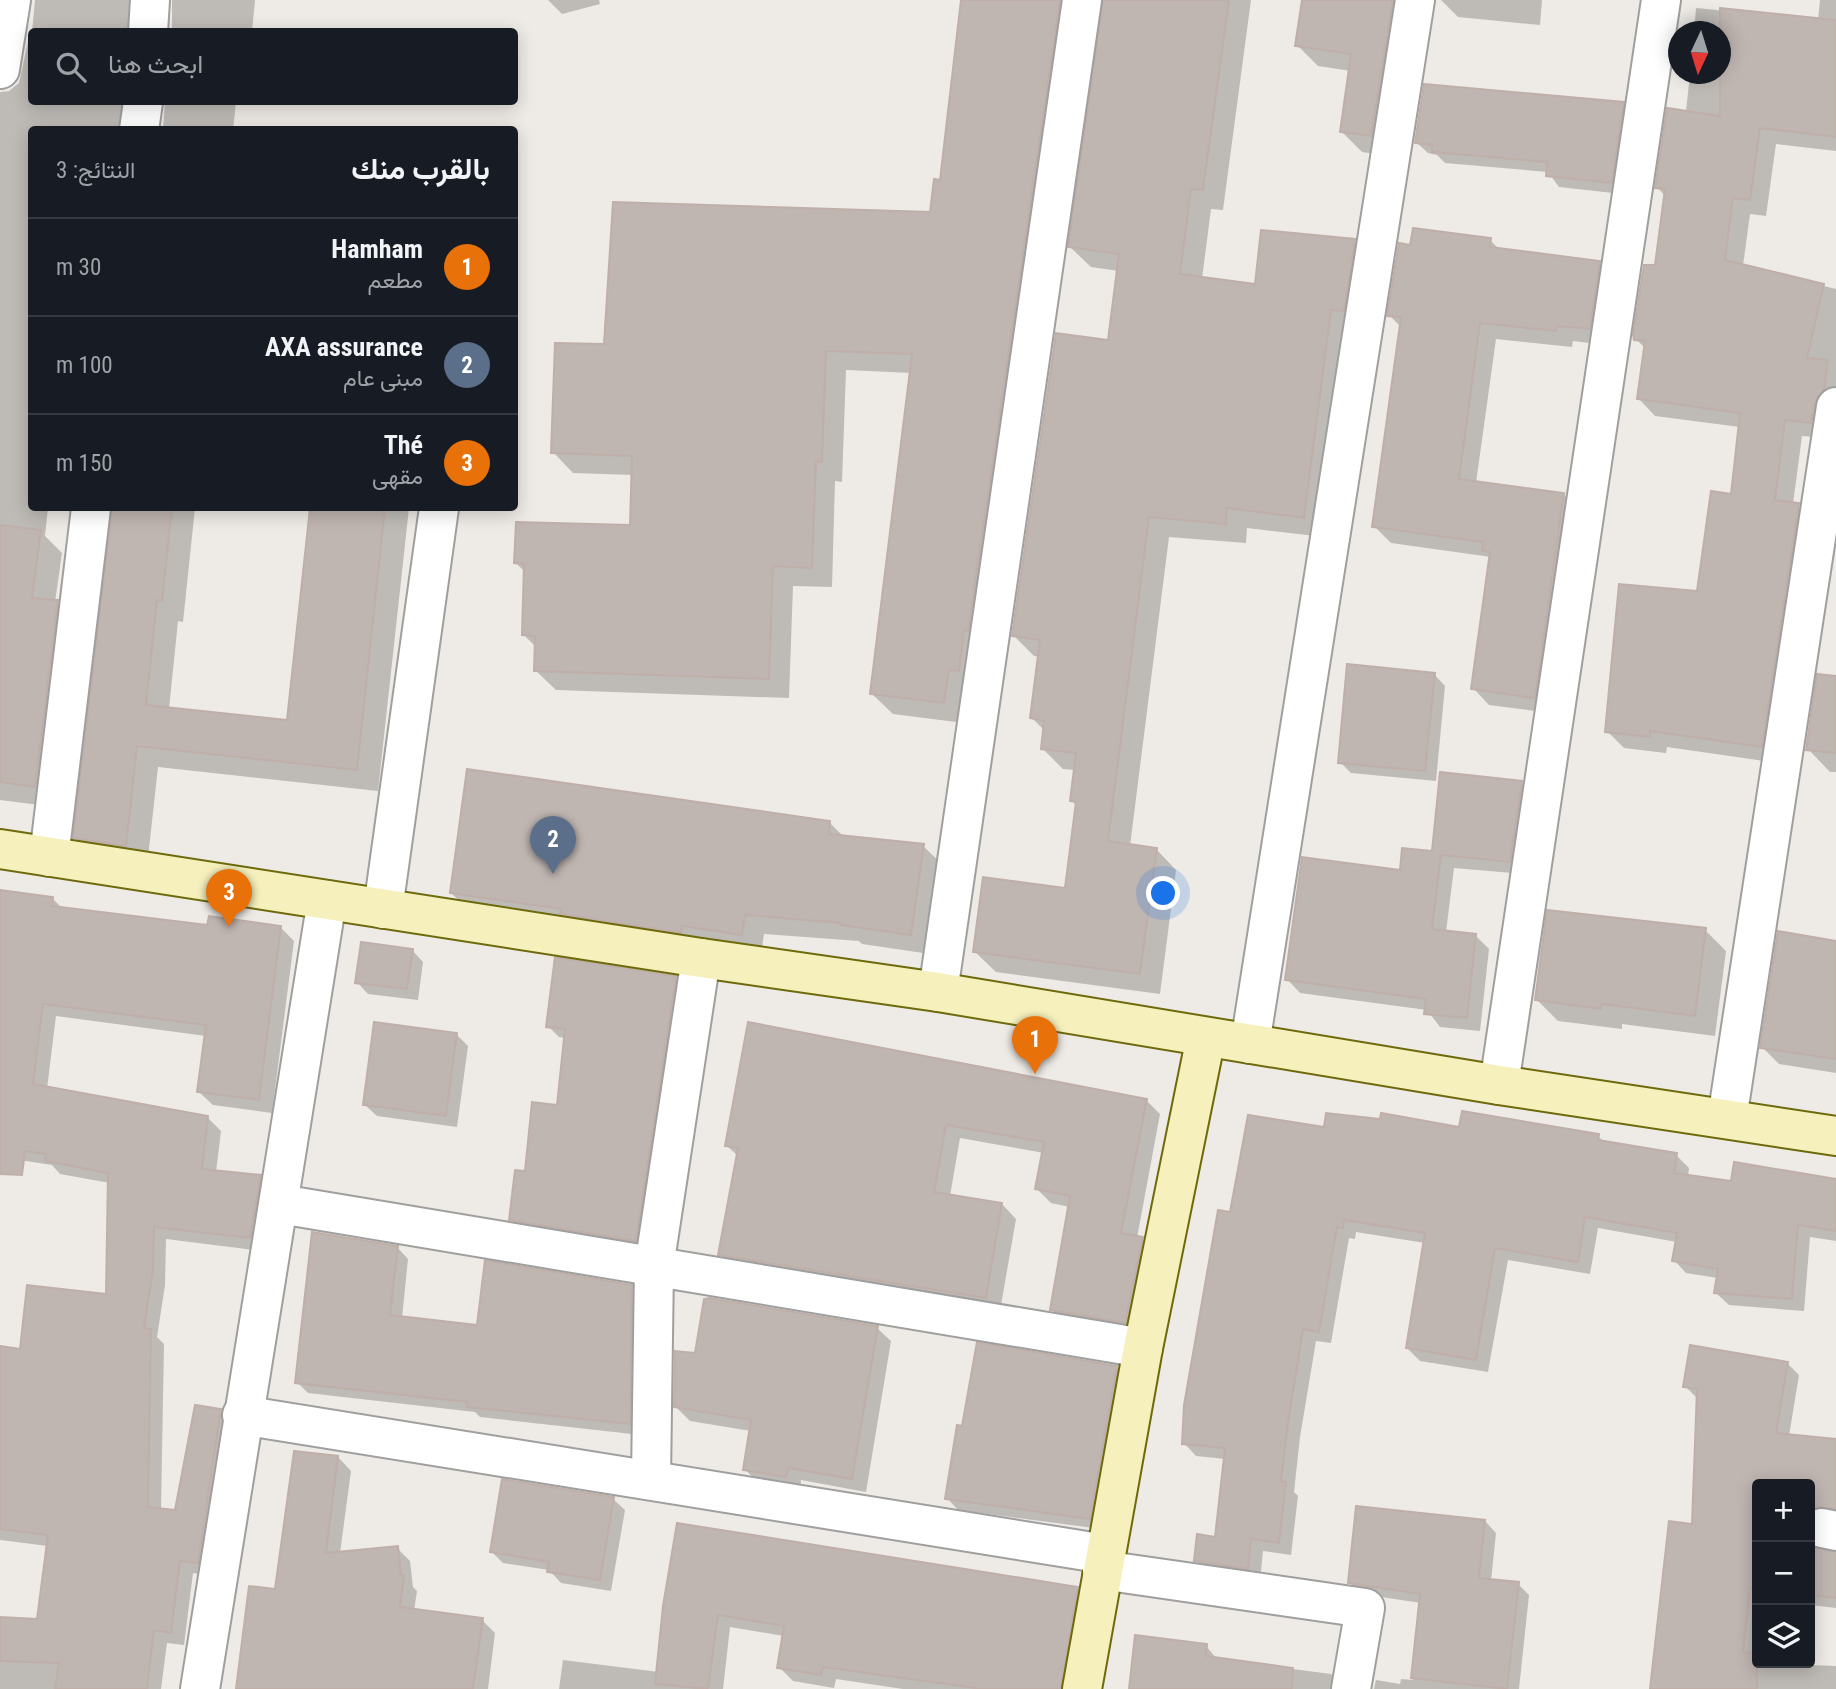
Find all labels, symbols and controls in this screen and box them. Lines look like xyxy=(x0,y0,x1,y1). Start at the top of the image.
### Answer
north arrow xyxy=(1668,21,1731,84)
search box xyxy=(28,28,518,105)
icon: search xyxy=(52,48,90,86)
text: ابحث هنا xyxy=(108,49,203,79)
text: بالقرب منك xyxy=(351,151,490,186)
text: النتائج: 3 xyxy=(56,157,135,184)
text: Hamham xyxy=(331,234,423,264)
text: 30 m xyxy=(56,254,101,281)
text: 1 xyxy=(461,254,473,281)
text: مطعم xyxy=(367,267,423,294)
text: AXA assurance xyxy=(265,332,423,362)
text: 100 m xyxy=(56,352,113,379)
text: 2 xyxy=(461,352,473,379)
text: مبنى عام xyxy=(343,365,423,392)
text: Thé xyxy=(384,430,423,460)
text: 150 m xyxy=(56,450,113,477)
text: 3 xyxy=(461,450,473,477)
text: مقهى xyxy=(372,463,423,490)
pin: 2 xyxy=(530,816,576,874)
pin: 3 xyxy=(206,869,252,927)
your location xyxy=(1146,876,1180,910)
pin: 1 xyxy=(1012,1016,1058,1074)
map controls xyxy=(1752,1479,1815,1668)
button: + xyxy=(1752,1479,1815,1542)
button: − xyxy=(1752,1542,1815,1605)
button: layers xyxy=(1752,1605,1815,1668)

